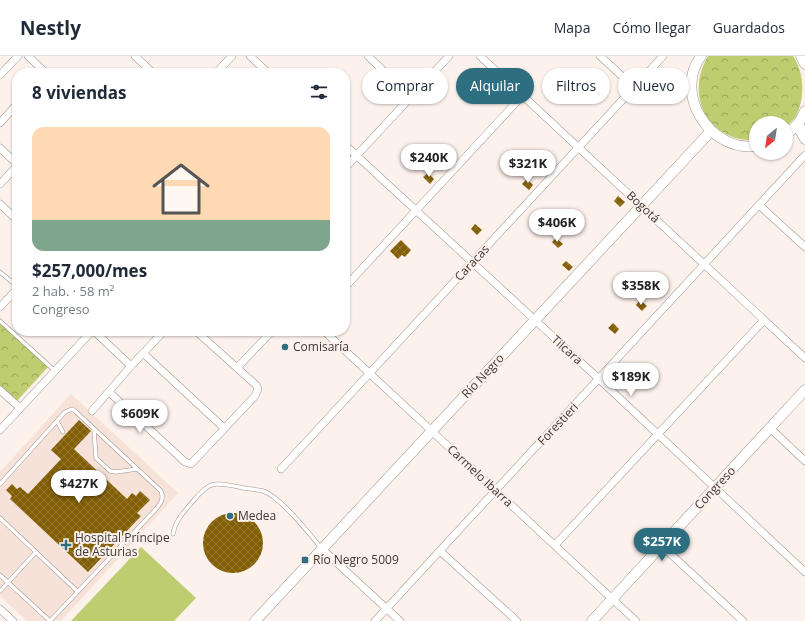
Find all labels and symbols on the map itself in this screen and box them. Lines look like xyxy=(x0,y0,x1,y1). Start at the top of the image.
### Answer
north arrow xyxy=(749,116,793,160)
pin: $240K xyxy=(401,144,457,178)
pin: $321K xyxy=(500,150,556,184)
street label: Bogotá xyxy=(623,187,664,226)
pin: $406K xyxy=(529,209,585,243)
street label: Caracas xyxy=(450,241,493,285)
pin: $358K xyxy=(613,272,669,306)
street label: Tilcara xyxy=(548,331,587,368)
place label: Comisaría xyxy=(293,338,349,355)
marker: Comisaría xyxy=(280,342,290,352)
street label: Río Negro xyxy=(458,350,508,402)
pin: $189K xyxy=(603,363,659,397)
street label: Forestieri xyxy=(533,399,582,449)
pin: $609K xyxy=(112,400,168,434)
street label: Carmelo Ibarra xyxy=(444,441,517,511)
street label: Congreso xyxy=(690,462,739,513)
pin: $427K xyxy=(51,470,107,504)
place label: Medea xyxy=(238,507,276,524)
marker: Medea xyxy=(225,511,235,521)
pin: $257K xyxy=(634,528,690,562)
place label: Hospital Príncipe de Asturias xyxy=(75,529,170,560)
marker: Hospital Príncipe de Asturias xyxy=(60,539,72,551)
place label: Río Negro 5009 xyxy=(313,551,399,568)
marker: Río Negro 5009 xyxy=(300,555,310,565)

